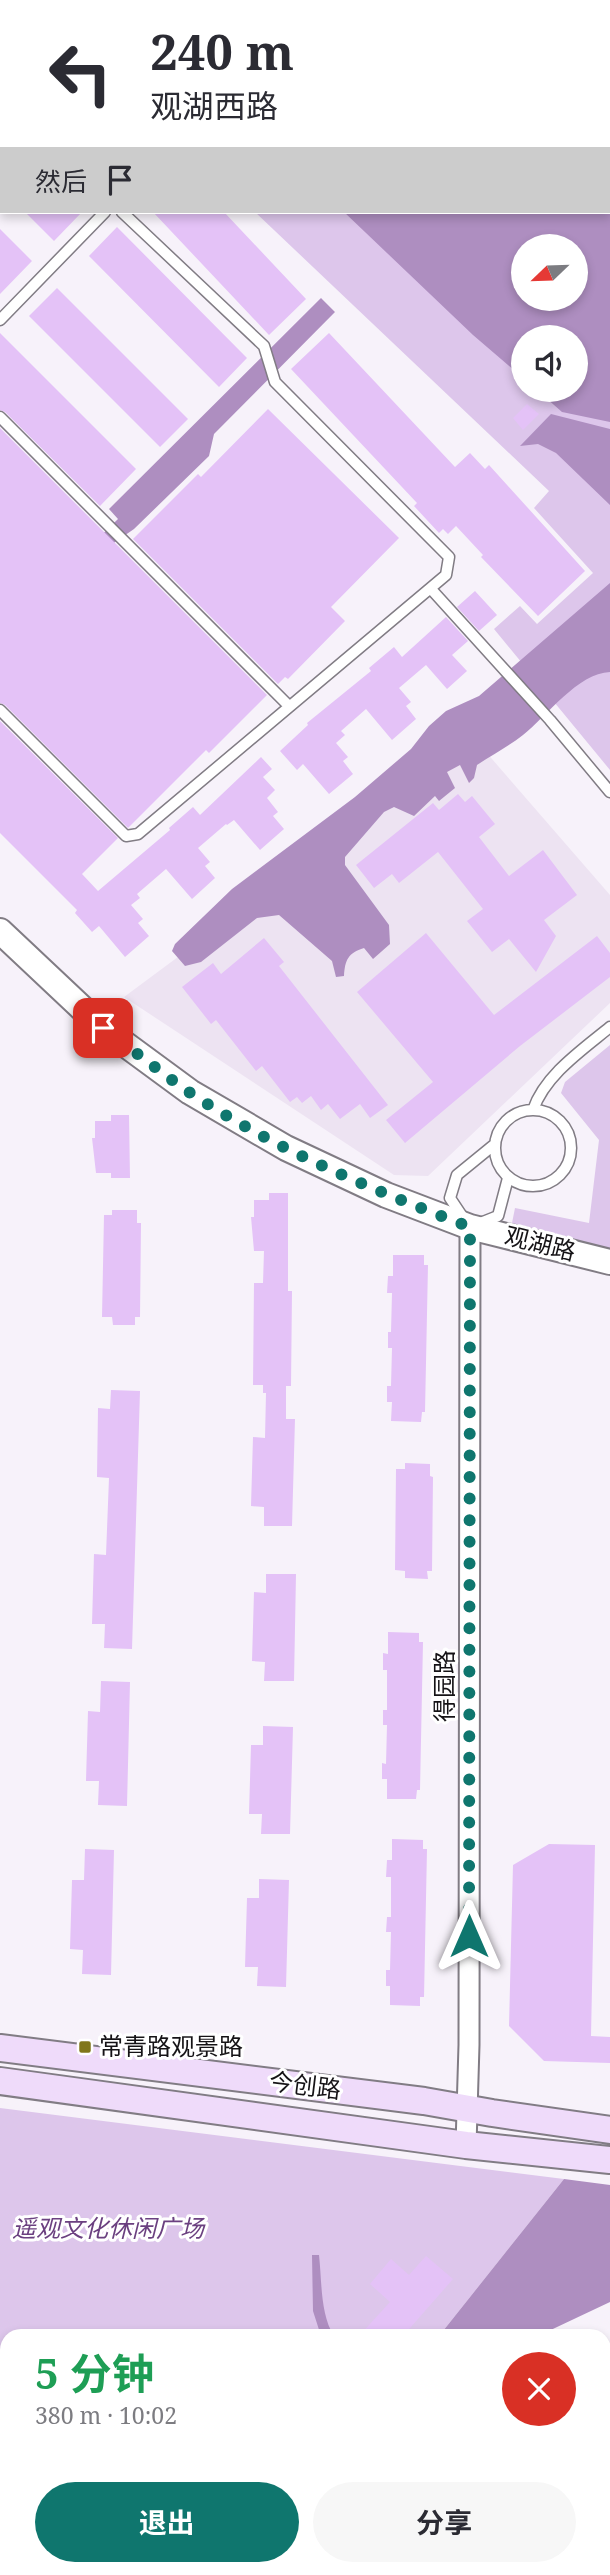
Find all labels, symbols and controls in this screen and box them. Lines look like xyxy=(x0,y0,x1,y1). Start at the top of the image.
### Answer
text: 240 m xyxy=(150,18,294,84)
icon: left xyxy=(35,28,126,119)
text: 观湖西路 xyxy=(150,84,278,127)
icon: arrive xyxy=(101,161,139,199)
text: 然后 xyxy=(35,163,87,199)
north arrow xyxy=(511,234,588,312)
map controls xyxy=(511,234,588,402)
button: sound xyxy=(511,325,588,402)
pin xyxy=(73,998,133,1058)
icon: arrive xyxy=(84,1009,122,1047)
street label: 观湖路 xyxy=(501,1218,579,1267)
street label: 得园路 xyxy=(427,1650,460,1722)
position arrow xyxy=(432,1899,506,1973)
place label: 常青路观景路 xyxy=(99,2029,243,2062)
marker: 常青路观景路 xyxy=(77,2039,93,2055)
street label: 今创路 xyxy=(267,2064,343,2105)
park label: 遥观文化休闲广场 xyxy=(12,2211,206,2244)
text: 5 分钟 xyxy=(35,2344,154,2401)
button: close xyxy=(502,2352,576,2426)
text: 380 m · 10:02 xyxy=(35,2399,177,2431)
button: 退出 xyxy=(35,2482,299,2562)
button: 分享 xyxy=(313,2482,576,2562)

